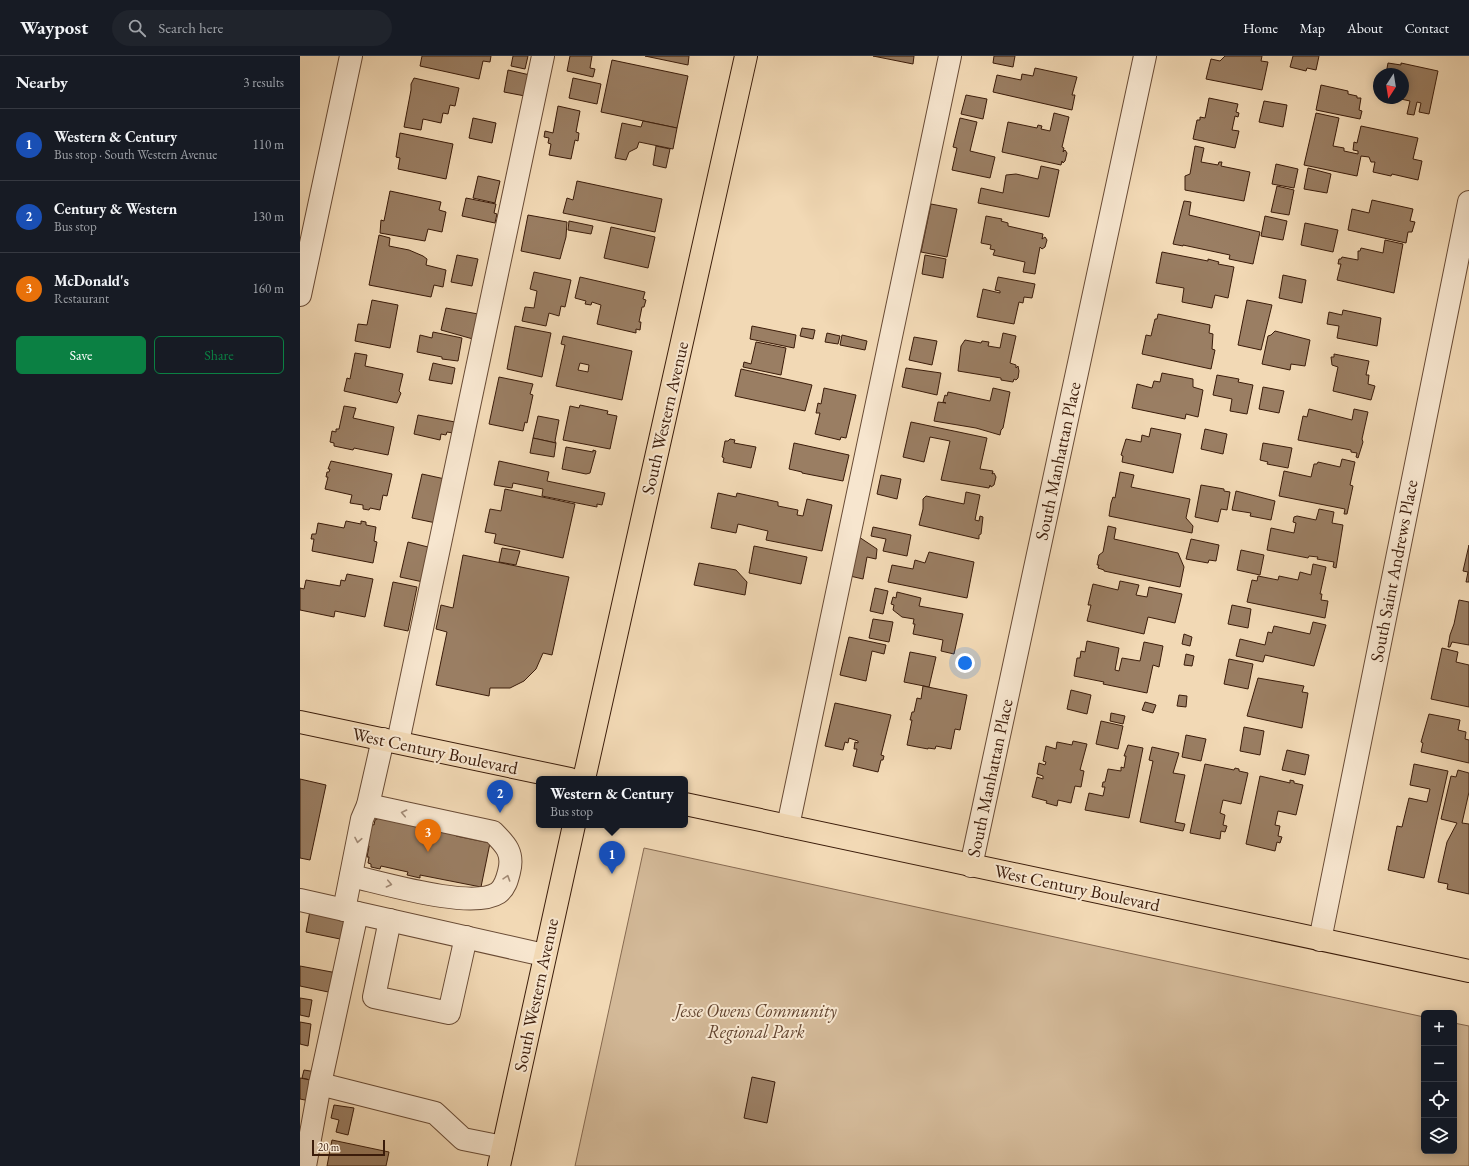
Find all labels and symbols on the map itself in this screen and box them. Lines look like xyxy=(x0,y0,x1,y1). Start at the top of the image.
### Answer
north arrow xyxy=(1373,68,1409,104)
street label: South Western Avenue xyxy=(636,339,693,497)
street label: South Manhattan Place xyxy=(1029,380,1086,542)
street label: South Saint Andrews Place xyxy=(1365,478,1422,664)
your location xyxy=(955,653,975,673)
street label: South Manhattan Place xyxy=(961,697,1018,859)
street label: West Century Boulevard xyxy=(350,722,521,780)
pin: 2 xyxy=(487,780,513,813)
one-way arrow xyxy=(401,809,407,817)
pin: 3 xyxy=(415,819,441,852)
one-way arrow xyxy=(354,837,362,843)
pin: 1 xyxy=(599,841,625,874)
street label: West Century Boulevard xyxy=(992,859,1163,917)
one-way arrow xyxy=(502,874,511,881)
one-way arrow xyxy=(386,880,392,888)
street label: South Western Avenue xyxy=(508,916,563,1074)
park label: Jesse Owens Community Regional Park xyxy=(671,999,837,1044)
scale bar xyxy=(312,1138,385,1157)

